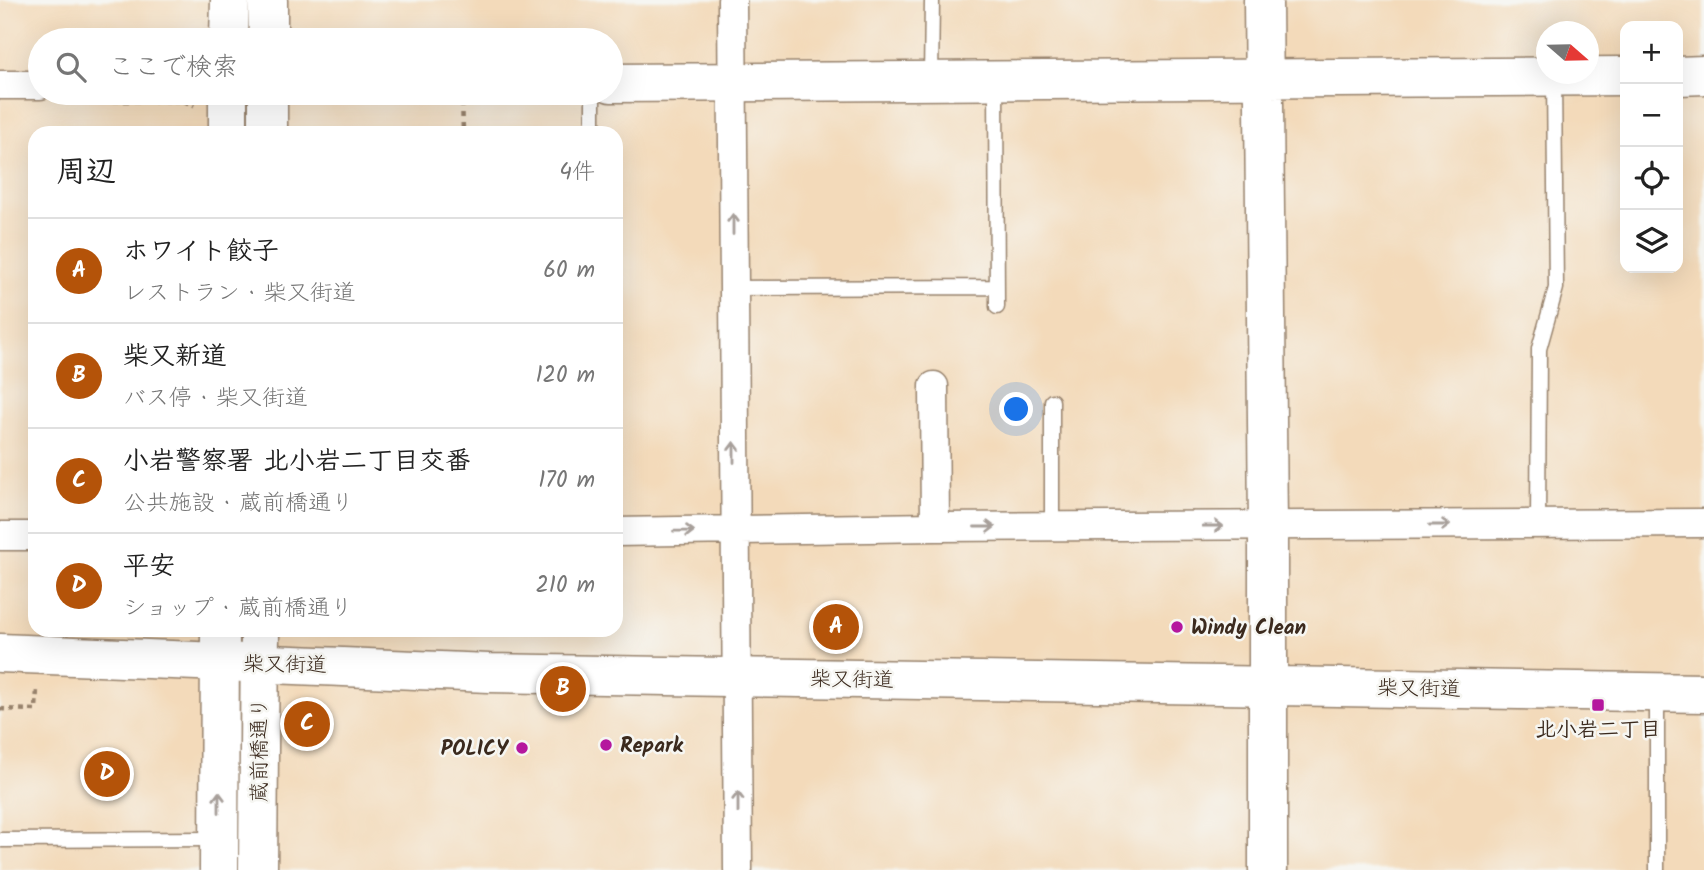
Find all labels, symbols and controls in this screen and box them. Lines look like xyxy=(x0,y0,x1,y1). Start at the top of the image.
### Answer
north arrow xyxy=(1536,21,1599,84)
map controls xyxy=(1620,21,1683,273)
button: + xyxy=(1620,21,1683,84)
search box xyxy=(28,28,623,105)
text: ここで検索 xyxy=(108,47,238,89)
icon: search xyxy=(52,48,90,86)
button: − xyxy=(1620,84,1683,147)
button: locate xyxy=(1620,147,1683,210)
text: 周辺 xyxy=(56,149,116,197)
text: 4件 xyxy=(559,155,595,191)
button: layers xyxy=(1620,210,1683,273)
one-way arrow xyxy=(726,213,740,236)
text: ホワイト餃子 xyxy=(123,231,278,273)
text: A xyxy=(72,253,86,289)
text: 60 m xyxy=(543,253,595,289)
text: レストラン · 柴又街道 xyxy=(123,276,356,312)
text: 柴又新道 xyxy=(123,336,227,378)
text: B xyxy=(72,358,86,394)
text: 120 m xyxy=(535,358,595,394)
text: バス停 · 柴又街道 xyxy=(123,381,308,417)
your location xyxy=(999,392,1033,426)
text: 小岩警察署 北小岩二丁目交番 xyxy=(123,441,471,483)
one-way arrow xyxy=(727,441,741,464)
text: C xyxy=(72,463,86,499)
text: 170 m xyxy=(538,463,595,499)
text: 公共施設 · 蔵前橋通り xyxy=(123,486,354,522)
one-way arrow xyxy=(1428,518,1451,532)
one-way arrow xyxy=(1201,519,1224,533)
one-way arrow xyxy=(973,520,996,534)
one-way arrow xyxy=(672,524,695,538)
text: 平安 xyxy=(123,546,175,588)
text: D xyxy=(71,568,87,604)
text: 210 m xyxy=(535,568,595,604)
text: ショップ · 蔵前橋通り xyxy=(123,591,353,627)
pin: A xyxy=(813,601,859,653)
place label: Windy Clean xyxy=(1191,612,1306,645)
marker: Windy Clean xyxy=(1169,619,1185,635)
street label: 柴又街道 xyxy=(243,648,327,683)
pin: B xyxy=(540,663,586,715)
street label: 柴又街道 xyxy=(810,663,894,698)
street label: 柴又街道 xyxy=(1377,672,1461,707)
marker: 北小岩二丁目 xyxy=(1590,697,1606,713)
street label: 蔵前橋通り xyxy=(244,698,277,803)
pin: C xyxy=(284,698,330,750)
place label: 北小岩二丁目 xyxy=(1535,714,1661,747)
place label: Repark xyxy=(620,730,683,763)
place label: POLICY xyxy=(441,733,509,766)
marker: Repark xyxy=(598,737,614,753)
marker: POLICY xyxy=(514,740,530,756)
pin: D xyxy=(84,748,130,800)
one-way arrow xyxy=(212,791,226,814)
one-way arrow xyxy=(731,791,745,814)

